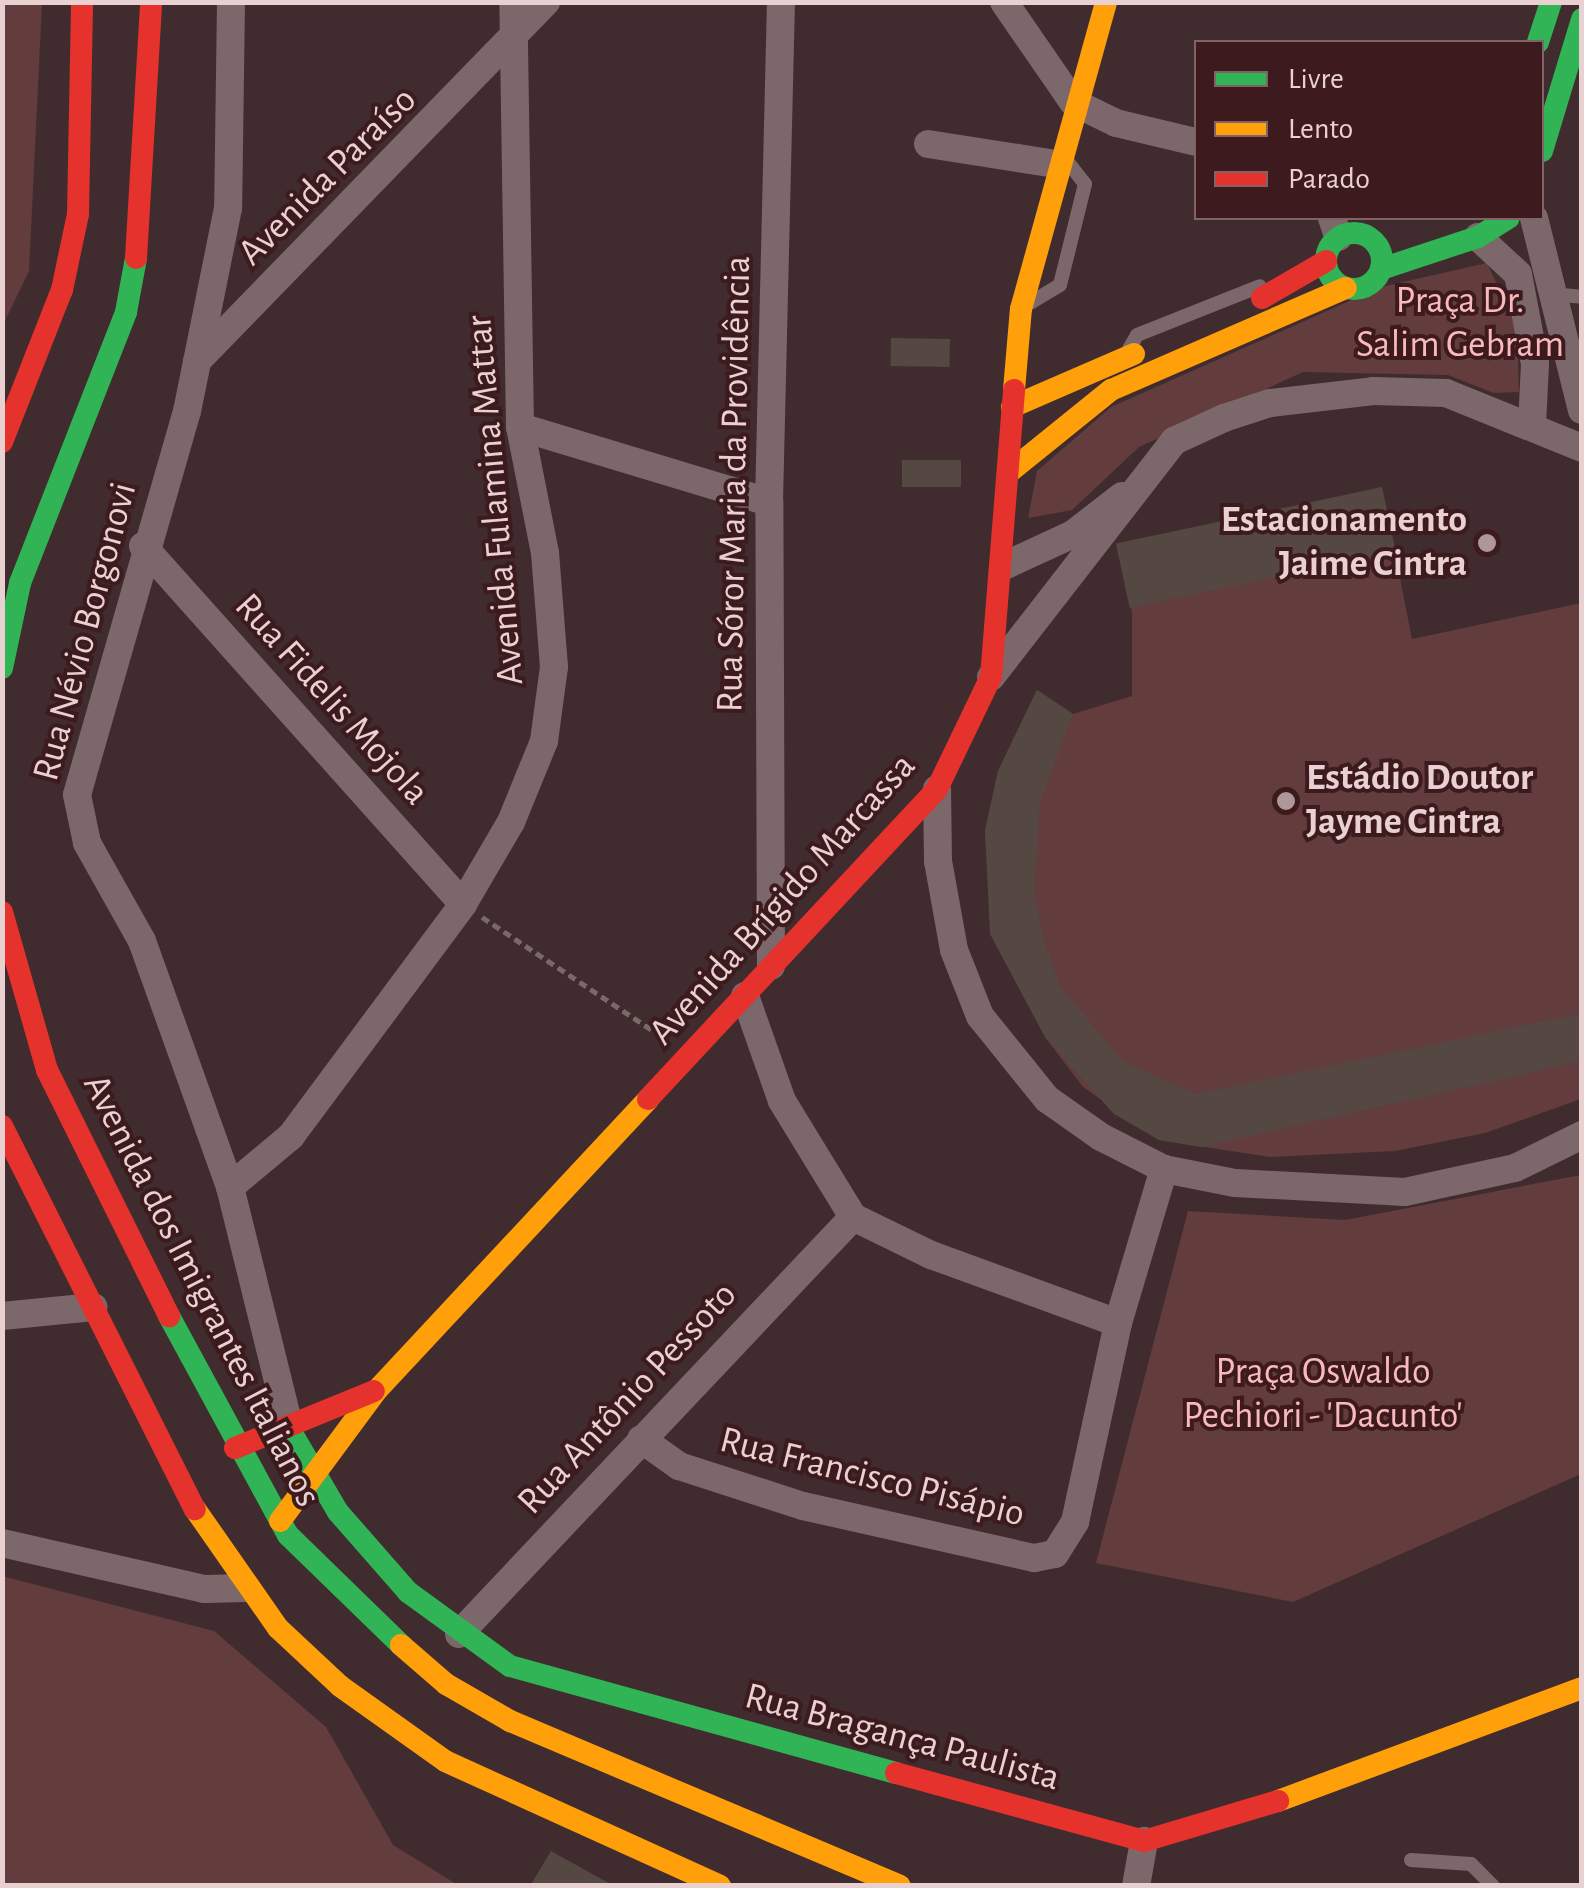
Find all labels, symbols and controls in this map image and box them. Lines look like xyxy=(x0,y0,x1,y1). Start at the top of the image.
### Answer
legend xyxy=(1194,40,1544,220)
text: Livre xyxy=(1288,64,1344,94)
street label: Avenida Paraíso xyxy=(229,78,427,276)
text: Lento xyxy=(1288,114,1353,144)
text: Parado xyxy=(1288,164,1370,194)
street label: Rua Sóror Maria da Providência xyxy=(708,255,762,713)
park label: Praça Dr. Salim Gebram xyxy=(1356,279,1564,368)
street label: Avenida Fulamina Mattar xyxy=(457,313,535,687)
street label: Rua Névio Borgonovi xyxy=(24,478,148,786)
place label: Estacionamento Jaime Cintra xyxy=(1221,498,1467,588)
marker: Estacionamento Jaime Cintra xyxy=(1476,532,1498,554)
street label: Rua Fidelis Mojola xyxy=(224,585,438,815)
street label: Avenida Brígido Marcassa xyxy=(640,745,926,1055)
place label: Estádio Doutor Jayme Cintra xyxy=(1306,756,1533,846)
marker: Estádio Doutor Jayme Cintra xyxy=(1275,790,1297,812)
street label: Avenida dos Imigrantes Italianos xyxy=(72,1067,330,1515)
street label: Rua Antônio Pessoto xyxy=(509,1273,747,1525)
park label: Praça Oswaldo Pechiori - 'Dacunto' xyxy=(1183,1350,1463,1440)
street label: Rua Francisco Pisápio xyxy=(715,1418,1029,1538)
street label: Rua Bragança Paulista xyxy=(740,1674,1064,1802)

